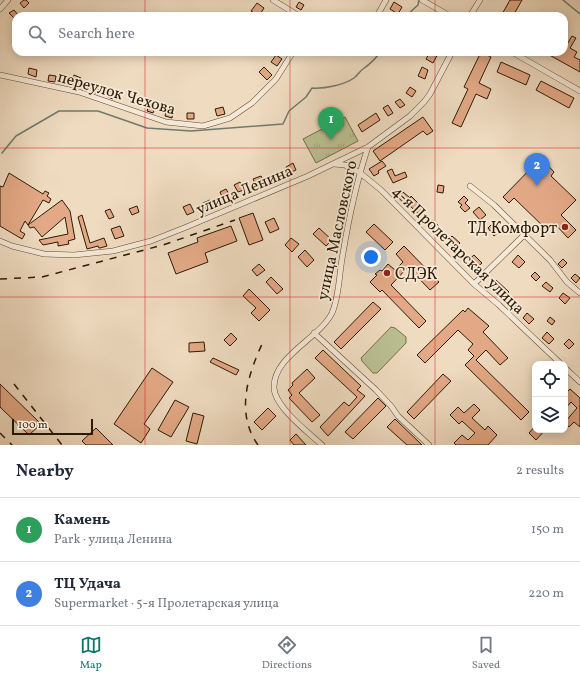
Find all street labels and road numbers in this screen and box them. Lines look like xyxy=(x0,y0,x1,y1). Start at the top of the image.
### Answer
street label: переулок Чехова xyxy=(55,67,178,121)
street label: улица Масловского xyxy=(312,158,364,302)
street label: улица Ленина xyxy=(193,161,297,221)
street label: 4-я Пролетарская улица xyxy=(386,181,529,320)

